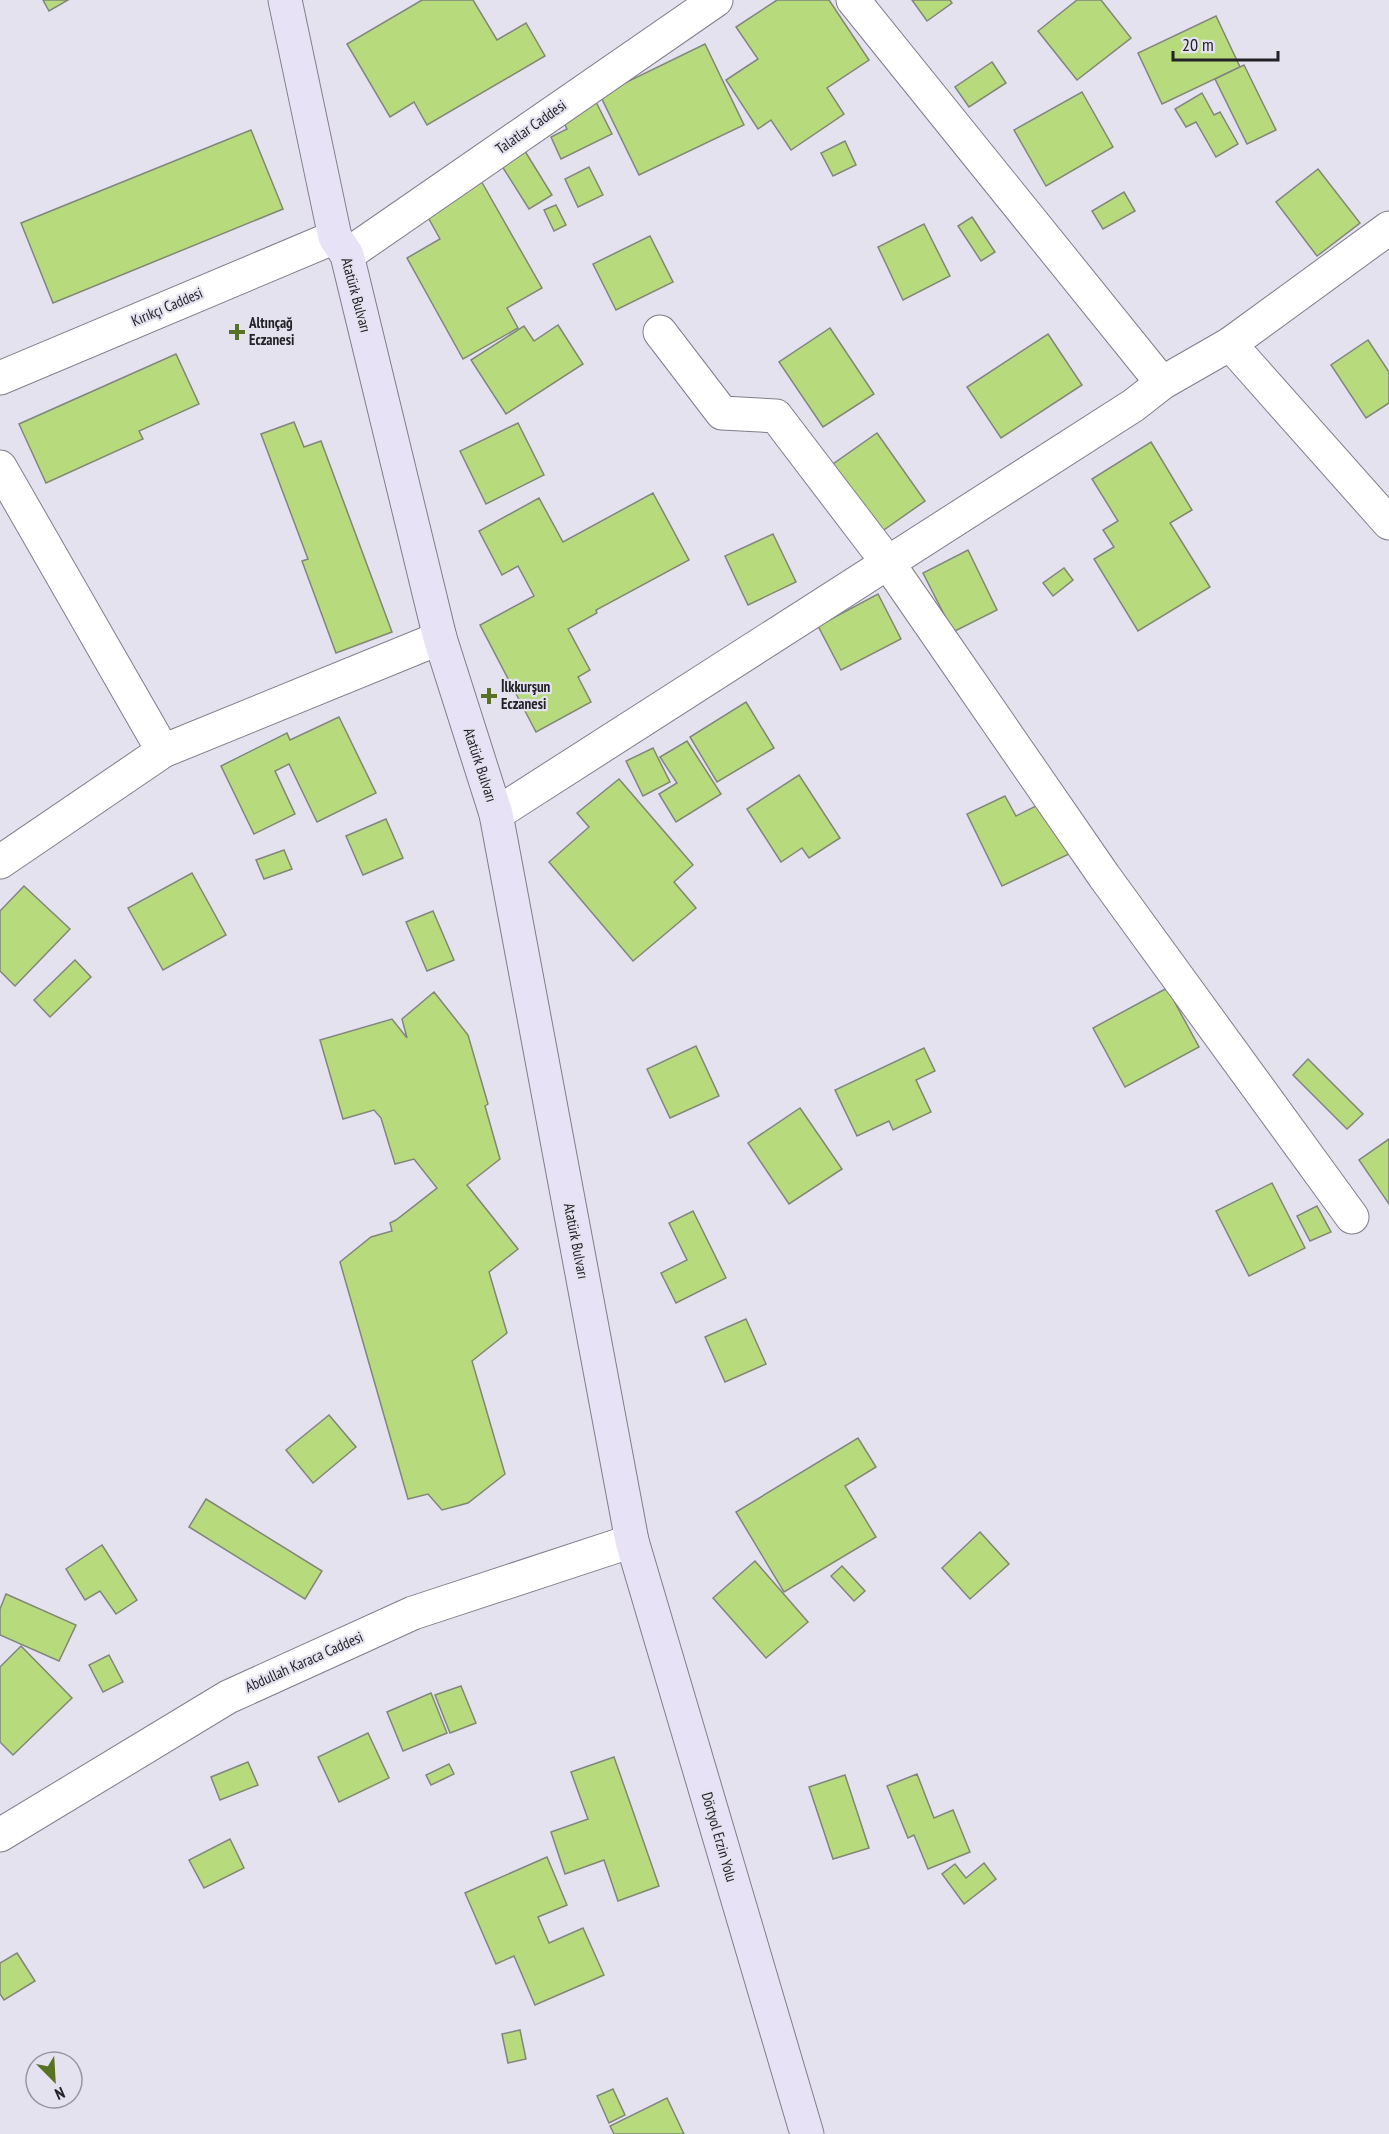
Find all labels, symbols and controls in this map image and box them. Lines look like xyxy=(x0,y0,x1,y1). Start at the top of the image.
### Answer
scale bar xyxy=(1173,24,1278,62)
text: 20 m xyxy=(1182,33,1214,56)
street label: Talatlar Caddesi xyxy=(492,95,570,158)
street label: Atatürk Bulvarı xyxy=(337,255,376,334)
street label: Kırıkçı Caddesi xyxy=(128,283,205,330)
place label: Altınçağ Eczanesi xyxy=(248,313,294,349)
marker: Altınçağ Eczanesi xyxy=(230,325,244,339)
place label: İlkkurşun Eczanesi xyxy=(501,677,551,713)
marker: İlkkurşun Eczanesi xyxy=(482,689,496,703)
street label: Atatürk Bulvarı xyxy=(460,725,501,804)
street label: Atatürk Bulvarı xyxy=(560,1201,593,1280)
street label: Abdullah Karaca Caddesi xyxy=(242,1627,366,1696)
street label: Dörtyol Erzin Yolu xyxy=(698,1790,741,1884)
north arrow xyxy=(24,2050,84,2110)
text: N xyxy=(52,2083,68,2105)

